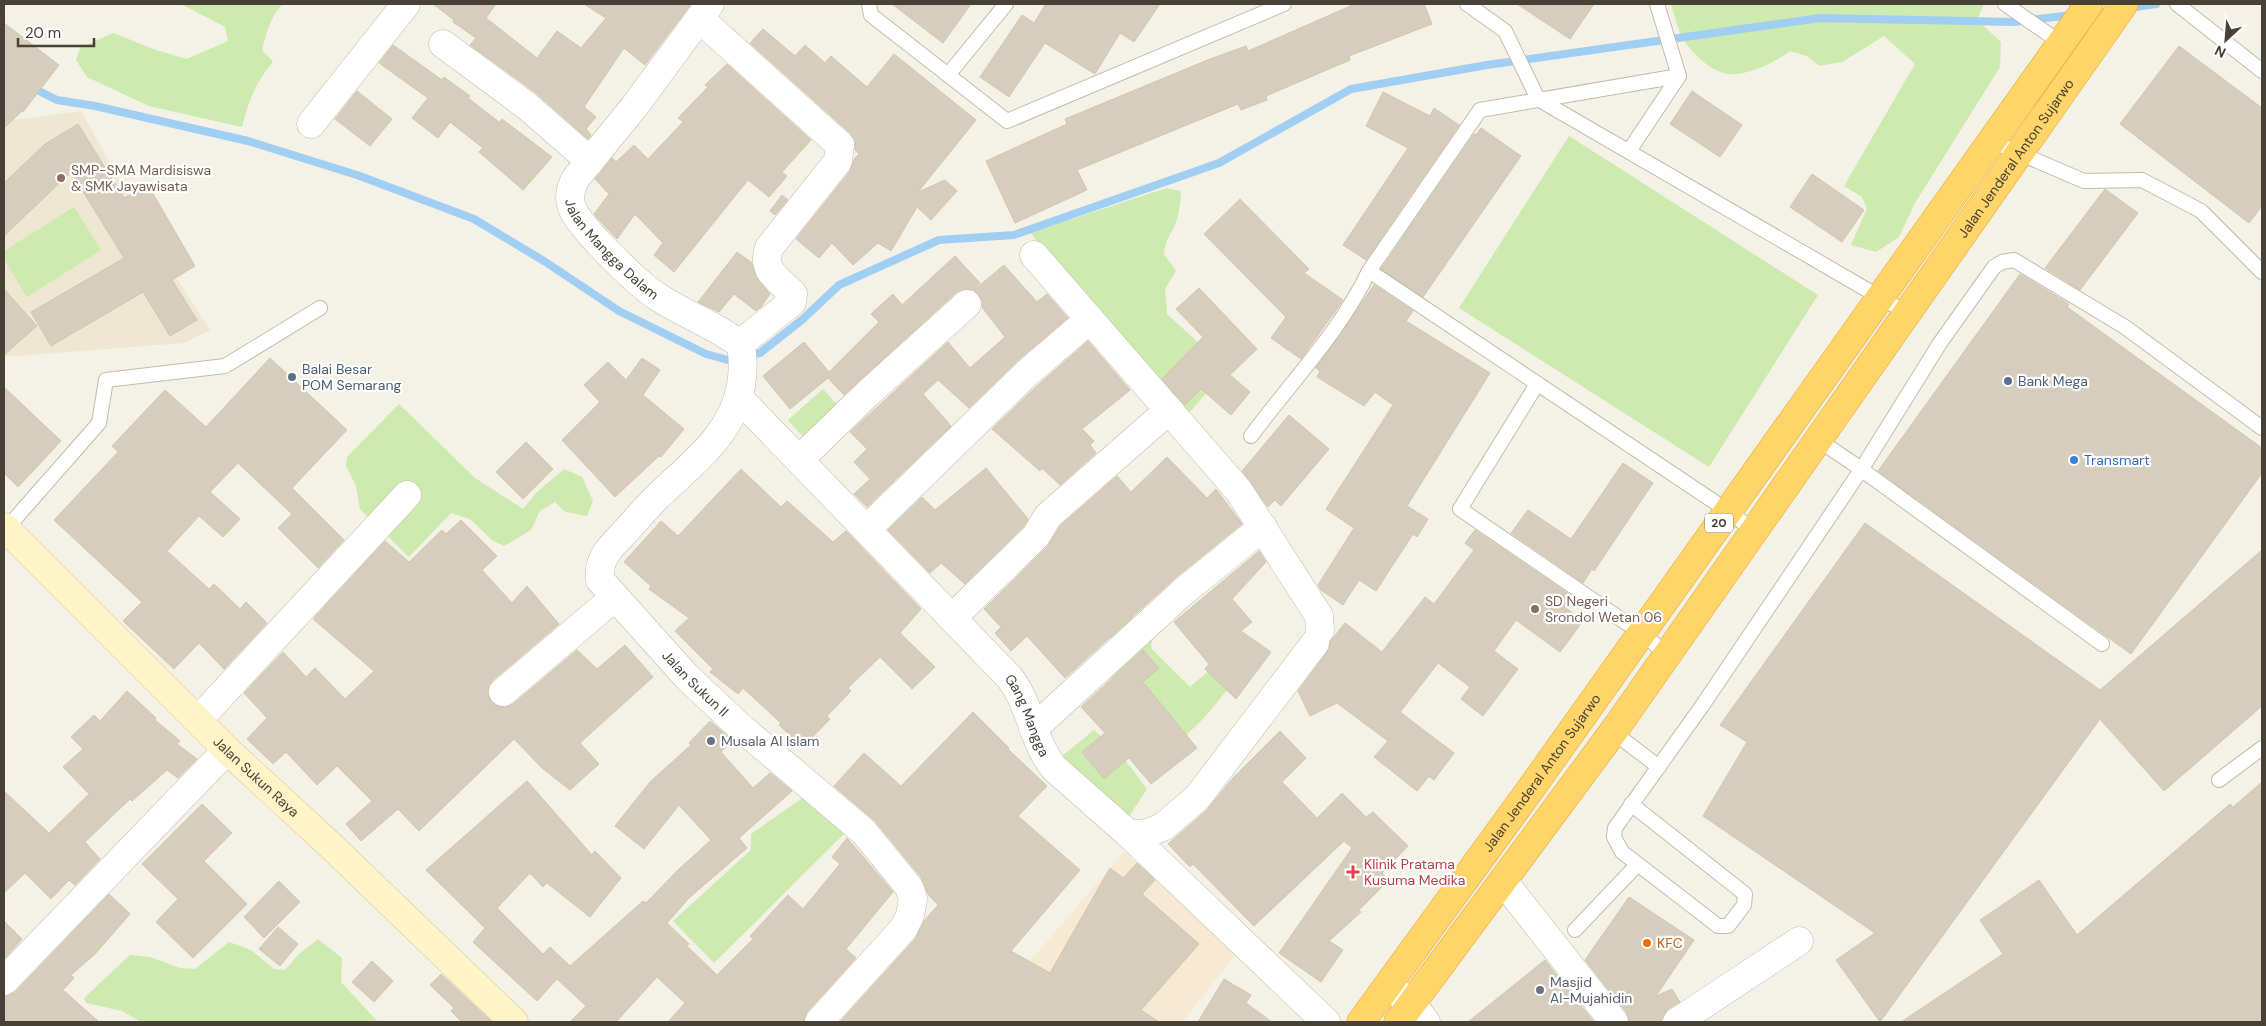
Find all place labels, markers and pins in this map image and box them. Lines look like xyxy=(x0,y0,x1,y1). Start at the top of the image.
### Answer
place label: SMP-SMA Mardisiswa & SMK Jayawisata xyxy=(71,161,211,195)
marker: SMP-SMA Mardisiswa & SMK Jayawisata xyxy=(55,172,67,184)
place label: Balai Besar POM Semarang xyxy=(302,360,401,394)
marker: Balai Besar POM Semarang xyxy=(286,371,298,383)
place label: Bank Mega xyxy=(2018,372,2088,390)
marker: Bank Mega xyxy=(2002,375,2014,387)
place label: Transmart xyxy=(2084,451,2150,469)
marker: Transmart xyxy=(2068,454,2080,466)
place label: SD Negeri Srondol Wetan 06 xyxy=(1545,592,1662,626)
marker: SD Negeri Srondol Wetan 06 xyxy=(1529,603,1541,615)
place label: Musala Al Islam xyxy=(721,732,820,750)
marker: Musala Al Islam xyxy=(705,735,717,747)
place label: Klinik Pratama Kusuma Medika xyxy=(1364,855,1465,889)
marker: Klinik Pratama Kusuma Medika xyxy=(1346,865,1360,879)
place label: KFC xyxy=(1657,934,1683,952)
marker: KFC xyxy=(1641,937,1653,949)
place label: Masjid Al-Mujahidin xyxy=(1550,973,1632,1007)
marker: Masjid Al-Mujahidin xyxy=(1534,984,1546,996)

